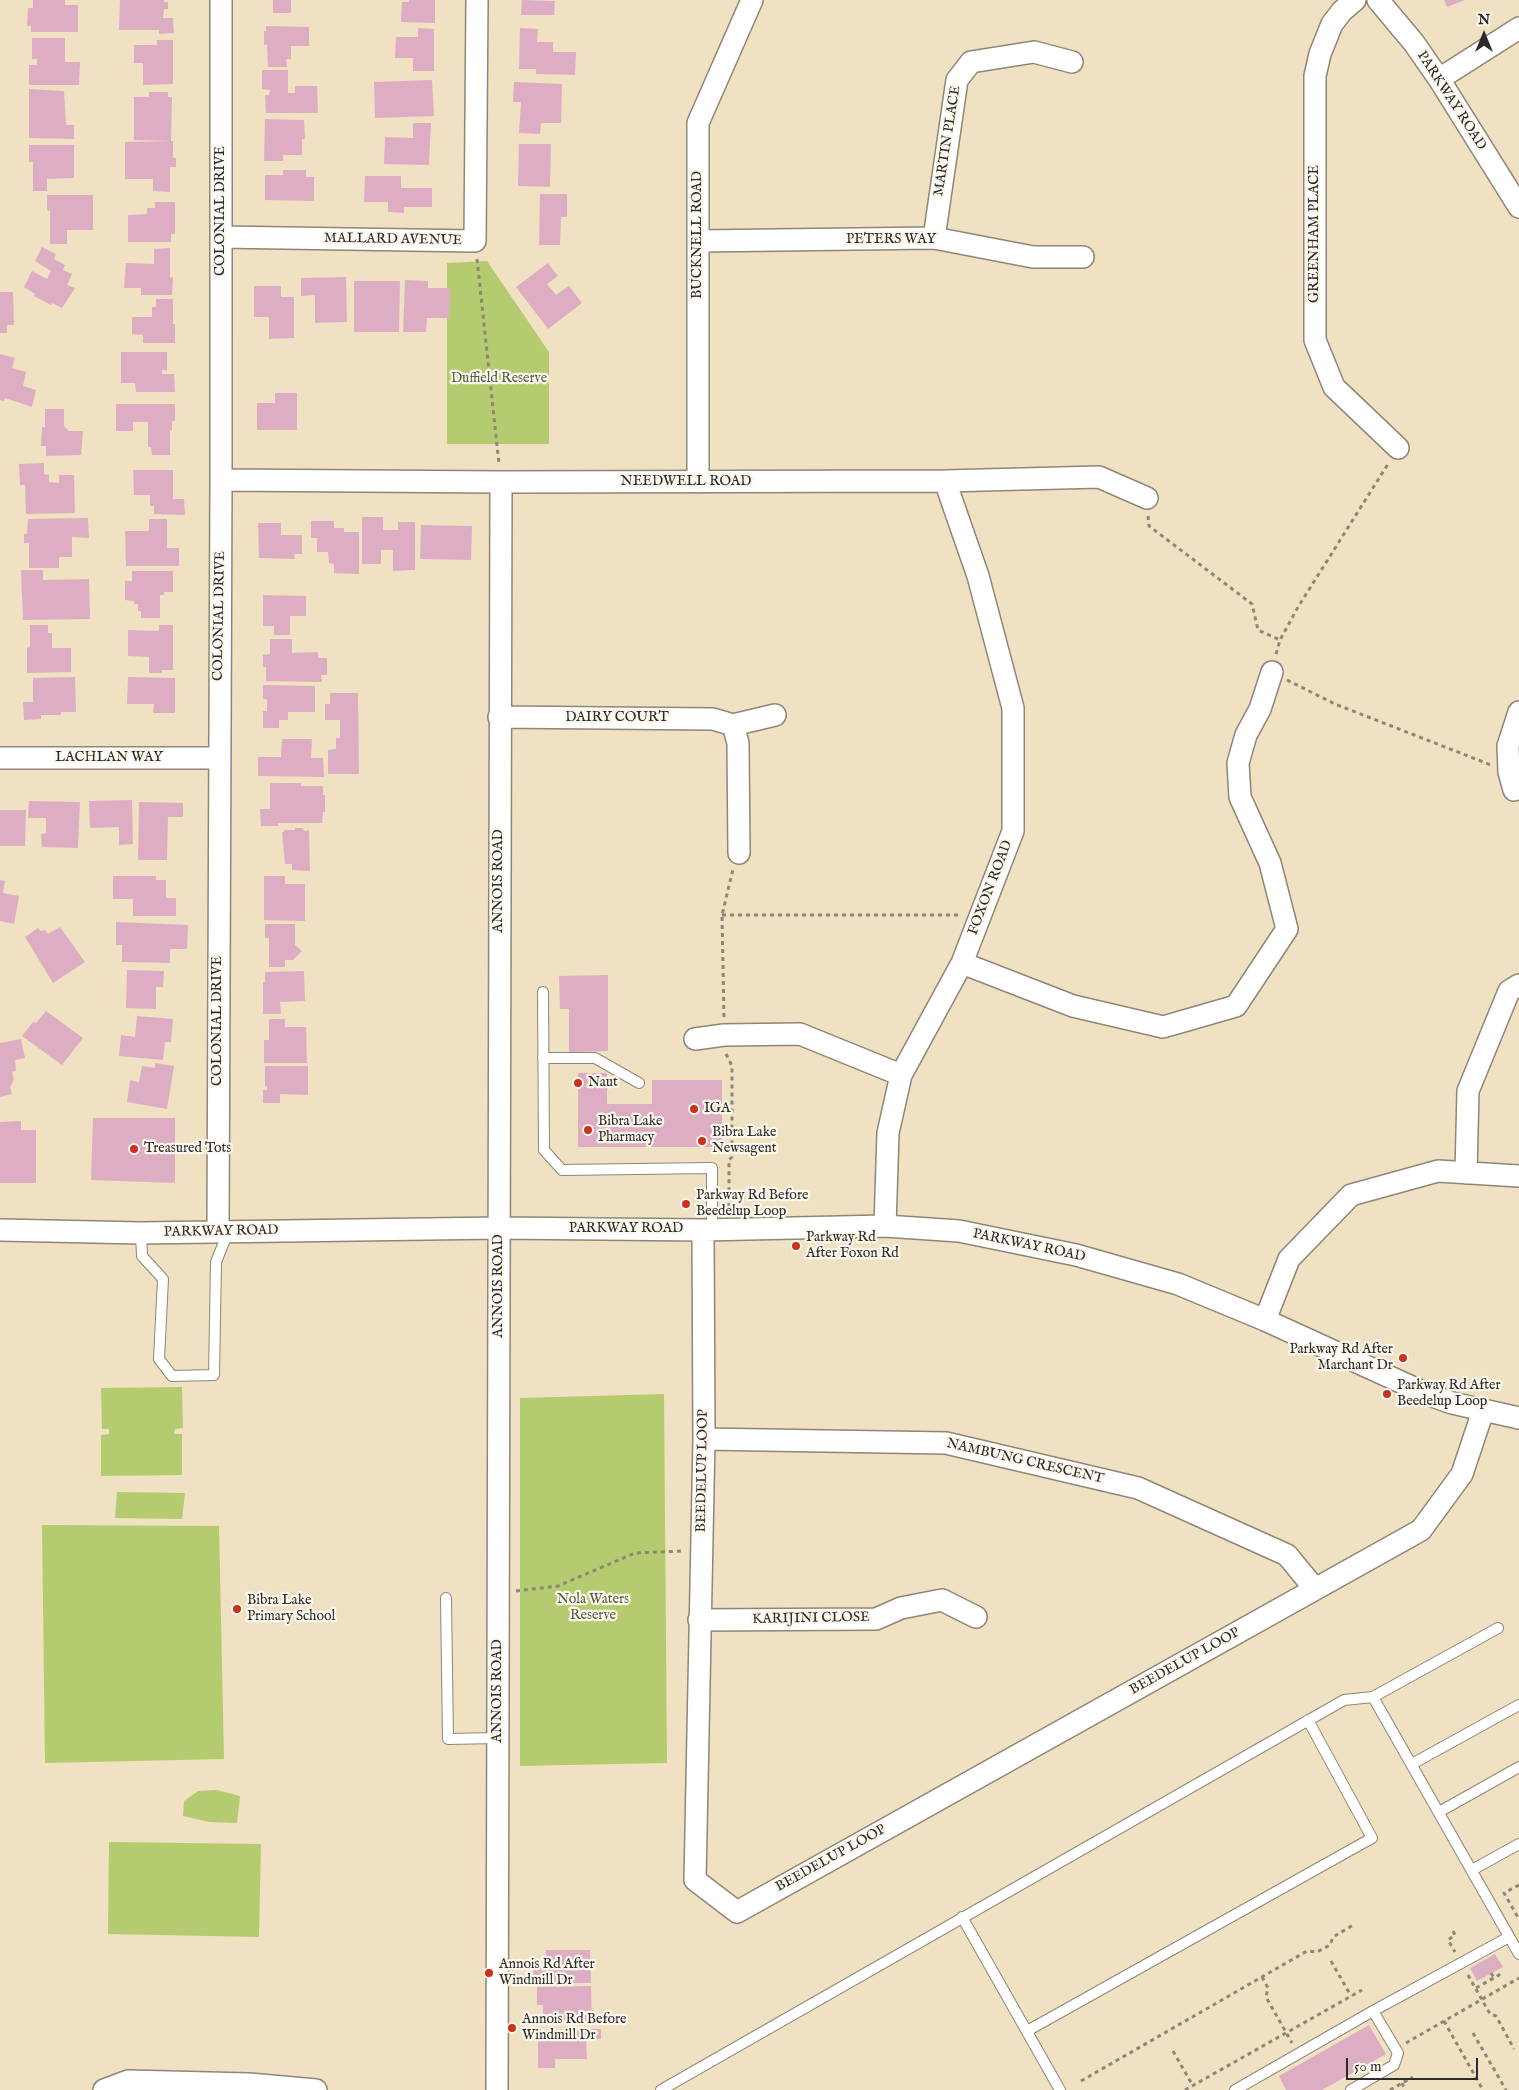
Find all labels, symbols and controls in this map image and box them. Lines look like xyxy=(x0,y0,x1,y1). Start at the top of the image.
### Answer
north arrow xyxy=(1459,10,1509,60)
text: N xyxy=(1478,11,1490,29)
street label: PARKWAY ROAD xyxy=(1413,48,1489,154)
street label: MARTIN PLACE xyxy=(931,85,965,197)
street label: COLONIAL DRIVE xyxy=(213,146,229,276)
street label: GREENHAM PLACE xyxy=(1307,165,1323,303)
street label: BUCKNELL ROAD xyxy=(690,171,706,299)
street label: MALLARD AVENUE xyxy=(324,230,462,250)
street label: PETERS WAY xyxy=(846,232,936,248)
park label: Duffield Reserve xyxy=(451,371,547,387)
street label: NEEDWELL ROAD xyxy=(621,474,751,490)
street label: COLONIAL DRIVE xyxy=(210,551,230,681)
street label: DAIRY COURT xyxy=(565,710,669,726)
street label: LACHLAN WAY xyxy=(55,750,163,766)
street label: ANNOIS ROAD xyxy=(491,829,507,933)
street label: FOXON ROAD xyxy=(965,838,1017,938)
street label: COLONIAL DRIVE xyxy=(210,956,226,1086)
place label: Naut xyxy=(588,1075,618,1091)
marker: Naut xyxy=(572,1077,584,1089)
place label: IGA xyxy=(704,1101,730,1117)
marker: IGA xyxy=(688,1103,700,1115)
place label: Bibra Lake Pharmacy xyxy=(598,1114,662,1146)
marker: Bibra Lake Pharmacy xyxy=(582,1124,594,1136)
place label: Bibra Lake Newsagent xyxy=(712,1125,777,1158)
marker: Bibra Lake Newsagent xyxy=(696,1135,708,1147)
place label: Treasured Tots xyxy=(144,1141,231,1157)
marker: Treasured Tots xyxy=(128,1143,140,1155)
place label: Parkway Rd Before Beedelup Loop xyxy=(696,1188,808,1220)
marker: Parkway Rd Before Beedelup Loop xyxy=(680,1198,692,1210)
street label: PARKWAY ROAD xyxy=(569,1221,683,1237)
street label: PARKWAY ROAD xyxy=(164,1223,278,1241)
street label: PARKWAY ROAD xyxy=(971,1226,1087,1266)
place label: Parkway Rd After Foxon Rd xyxy=(806,1230,899,1262)
street label: ANNOIS ROAD xyxy=(491,1234,507,1338)
marker: Parkway Rd After Foxon Rd xyxy=(790,1240,802,1252)
place label: Parkway Rd After Marchant Dr xyxy=(1289,1342,1393,1374)
marker: Parkway Rd After Marchant Dr xyxy=(1397,1352,1409,1364)
place label: Parkway Rd After Beedelup Loop xyxy=(1397,1378,1501,1410)
marker: Parkway Rd After Beedelup Loop xyxy=(1381,1388,1393,1400)
street label: BEEDELUP LOOP xyxy=(694,1409,712,1533)
street label: NAMBUNG CRESCENT xyxy=(945,1436,1105,1488)
park label: Nola Waters Reserve xyxy=(557,1592,629,1624)
place label: Bibra Lake Primary School xyxy=(247,1593,335,1625)
marker: Bibra Lake Primary School xyxy=(231,1603,243,1615)
street label: KARIJINI CLOSE xyxy=(752,1610,870,1628)
street label: BEEDELUP LOOP xyxy=(1127,1625,1243,1699)
street label: ANNOIS ROAD xyxy=(490,1639,506,1743)
street label: BEEDELUP LOOP xyxy=(773,1822,889,1896)
place label: Annois Rd After Windmill Dr xyxy=(499,1957,595,1990)
marker: Annois Rd After Windmill Dr xyxy=(483,1967,495,1979)
place label: Annois Rd Before Windmill Dr xyxy=(522,2012,626,2044)
marker: Annois Rd Before Windmill Dr xyxy=(506,2022,518,2034)
scale bar xyxy=(1349,2048,1482,2080)
text: 50 m xyxy=(1354,2057,1382,2076)

